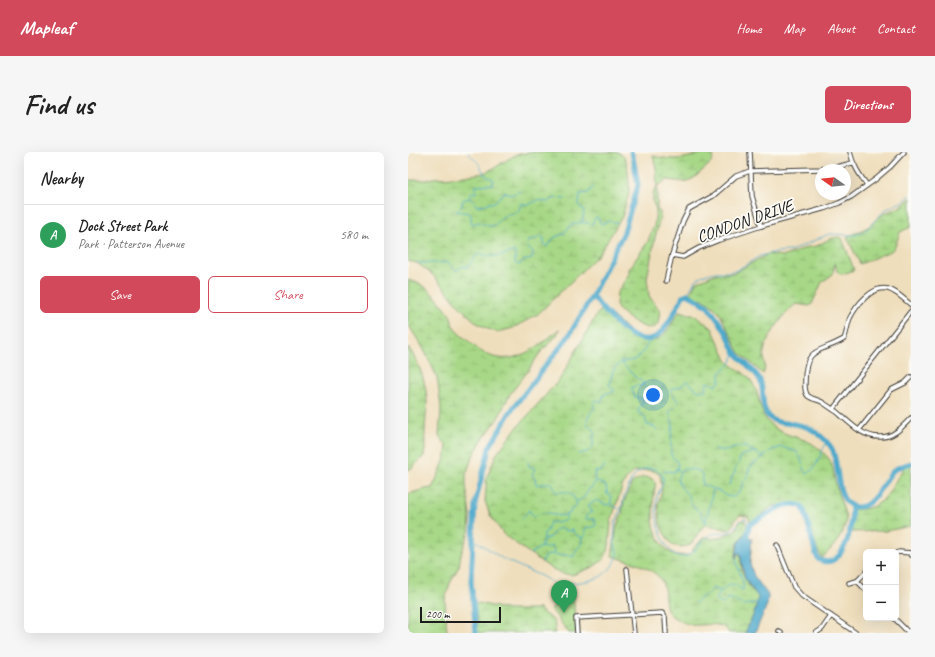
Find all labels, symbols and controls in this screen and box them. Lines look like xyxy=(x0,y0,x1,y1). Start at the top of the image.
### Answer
text: Mapleaf xyxy=(20,16,73,40)
text: Home xyxy=(736,20,762,37)
text: Map xyxy=(784,20,805,37)
text: About xyxy=(827,20,855,37)
text: Contact xyxy=(877,20,915,37)
button: Directions xyxy=(825,86,911,123)
text: Find us xyxy=(24,87,94,122)
north arrow xyxy=(815,164,851,200)
text: Nearby xyxy=(40,168,83,189)
street label: CONDON DRIVE xyxy=(694,194,798,247)
text: Dock Street Park xyxy=(78,217,167,236)
text: A xyxy=(50,227,56,243)
text: 580 m xyxy=(340,227,368,243)
text: Park · Patterson Avenue xyxy=(78,236,184,252)
button: Save xyxy=(40,276,200,313)
button: Share xyxy=(208,276,368,313)
your location xyxy=(643,385,663,405)
map controls xyxy=(863,549,899,621)
button: + xyxy=(863,549,899,585)
pin: A xyxy=(551,580,577,613)
button: − xyxy=(863,585,899,621)
scale bar xyxy=(420,605,501,624)
text: 200 m xyxy=(426,607,450,621)

